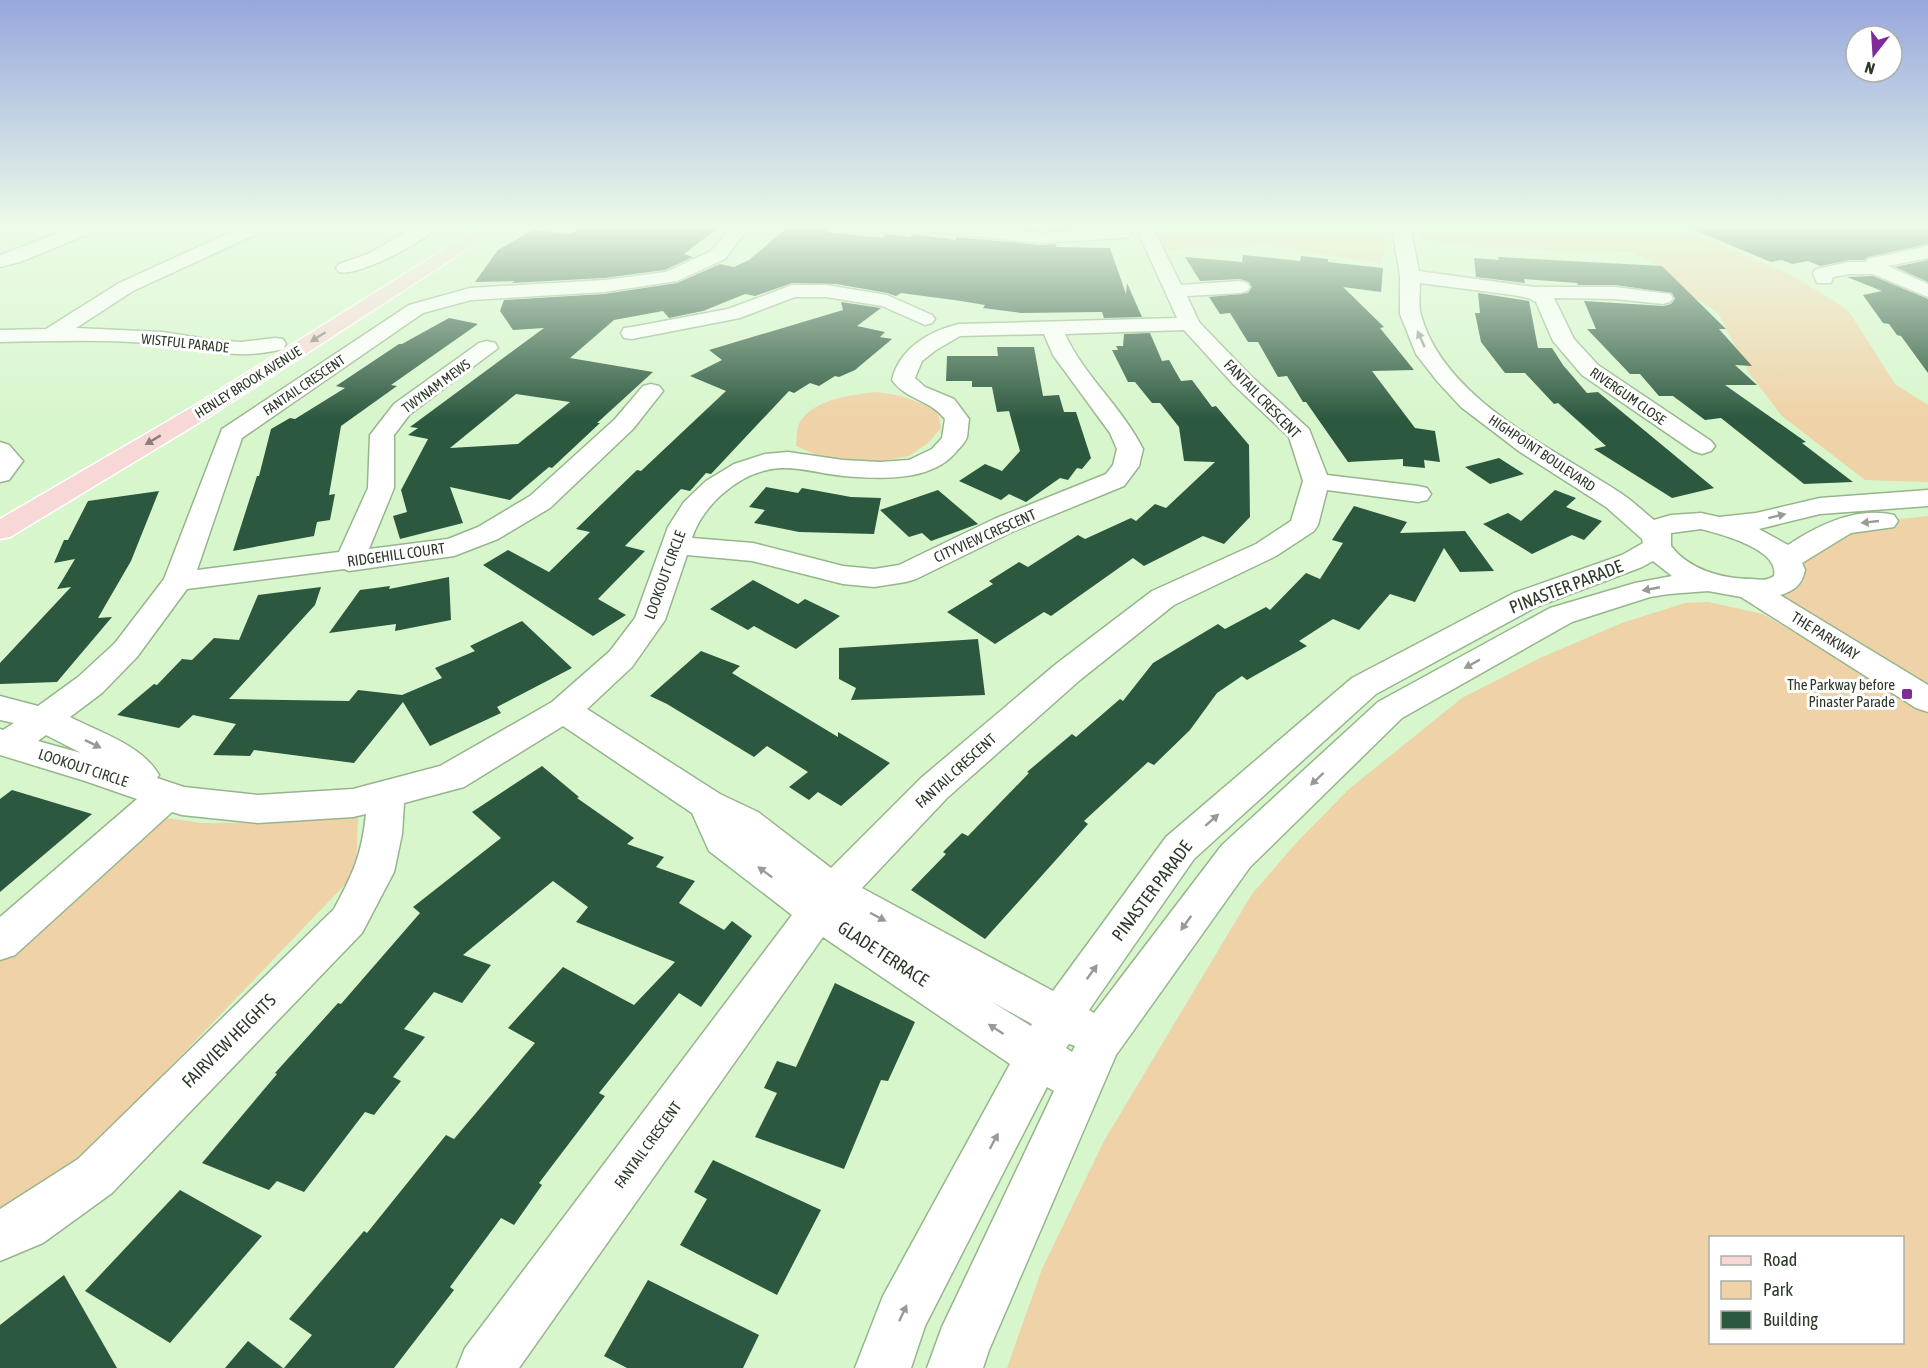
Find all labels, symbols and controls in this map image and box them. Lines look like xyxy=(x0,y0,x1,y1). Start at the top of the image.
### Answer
north arrow xyxy=(1844,24,1904,84)
text: N xyxy=(1862,58,1877,78)
street label: WISTFUL PARADE xyxy=(140,330,230,356)
one-way arrow xyxy=(1415,330,1425,348)
one-way arrow xyxy=(310,332,326,343)
street label: HENLEY BROOK AVENUE xyxy=(192,343,304,421)
street label: FANTAIL CRESCENT xyxy=(260,352,348,418)
street label: TWYNAM MEWS xyxy=(399,356,473,416)
street label: FANTAIL CRESCENT xyxy=(1221,356,1304,442)
street label: RIVERGUM CLOSE xyxy=(1587,364,1669,428)
street label: HIGHPOINT BOULEVARD xyxy=(1486,411,1598,495)
one-way arrow xyxy=(145,435,161,446)
street label: CITYVIEW CRESCENT xyxy=(931,505,1039,566)
one-way arrow xyxy=(1768,511,1786,521)
one-way arrow xyxy=(1860,517,1879,527)
street label: LOOKOUT CIRCLE xyxy=(641,528,689,621)
street label: RIDGEHILL COURT xyxy=(346,539,446,570)
street label: PINASTER PARADE xyxy=(1506,555,1626,618)
one-way arrow xyxy=(1641,585,1660,594)
street label: THE PARKWAY xyxy=(1788,608,1863,663)
one-way arrow xyxy=(1463,659,1480,669)
place label: The Parkway before Pinaster Parade xyxy=(1787,676,1895,710)
marker: The Parkway before Pinaster Parade xyxy=(1900,687,1914,701)
street label: FANTAIL CRESCENT xyxy=(912,730,1000,811)
one-way arrow xyxy=(85,739,102,748)
street label: LOOKOUT CIRCLE xyxy=(36,745,131,790)
one-way arrow xyxy=(1309,772,1324,786)
one-way arrow xyxy=(1204,814,1219,827)
street label: PINASTER PARADE xyxy=(1107,836,1196,945)
one-way arrow xyxy=(758,866,774,878)
one-way arrow xyxy=(870,912,887,922)
one-way arrow xyxy=(1180,915,1192,931)
street label: GLADE TERRACE xyxy=(834,917,933,991)
one-way arrow xyxy=(1085,965,1097,980)
street label: FAIRVIEW HEIGHTS xyxy=(177,989,280,1092)
one-way arrow xyxy=(988,1024,1004,1035)
street label: FANTAIL CRESCENT xyxy=(611,1098,685,1191)
one-way arrow xyxy=(989,1132,999,1149)
legend xyxy=(1709,1236,1904,1344)
text: Road xyxy=(1763,1249,1797,1270)
text: Park xyxy=(1763,1279,1793,1300)
one-way arrow xyxy=(899,1305,908,1322)
text: Building xyxy=(1763,1309,1818,1330)

